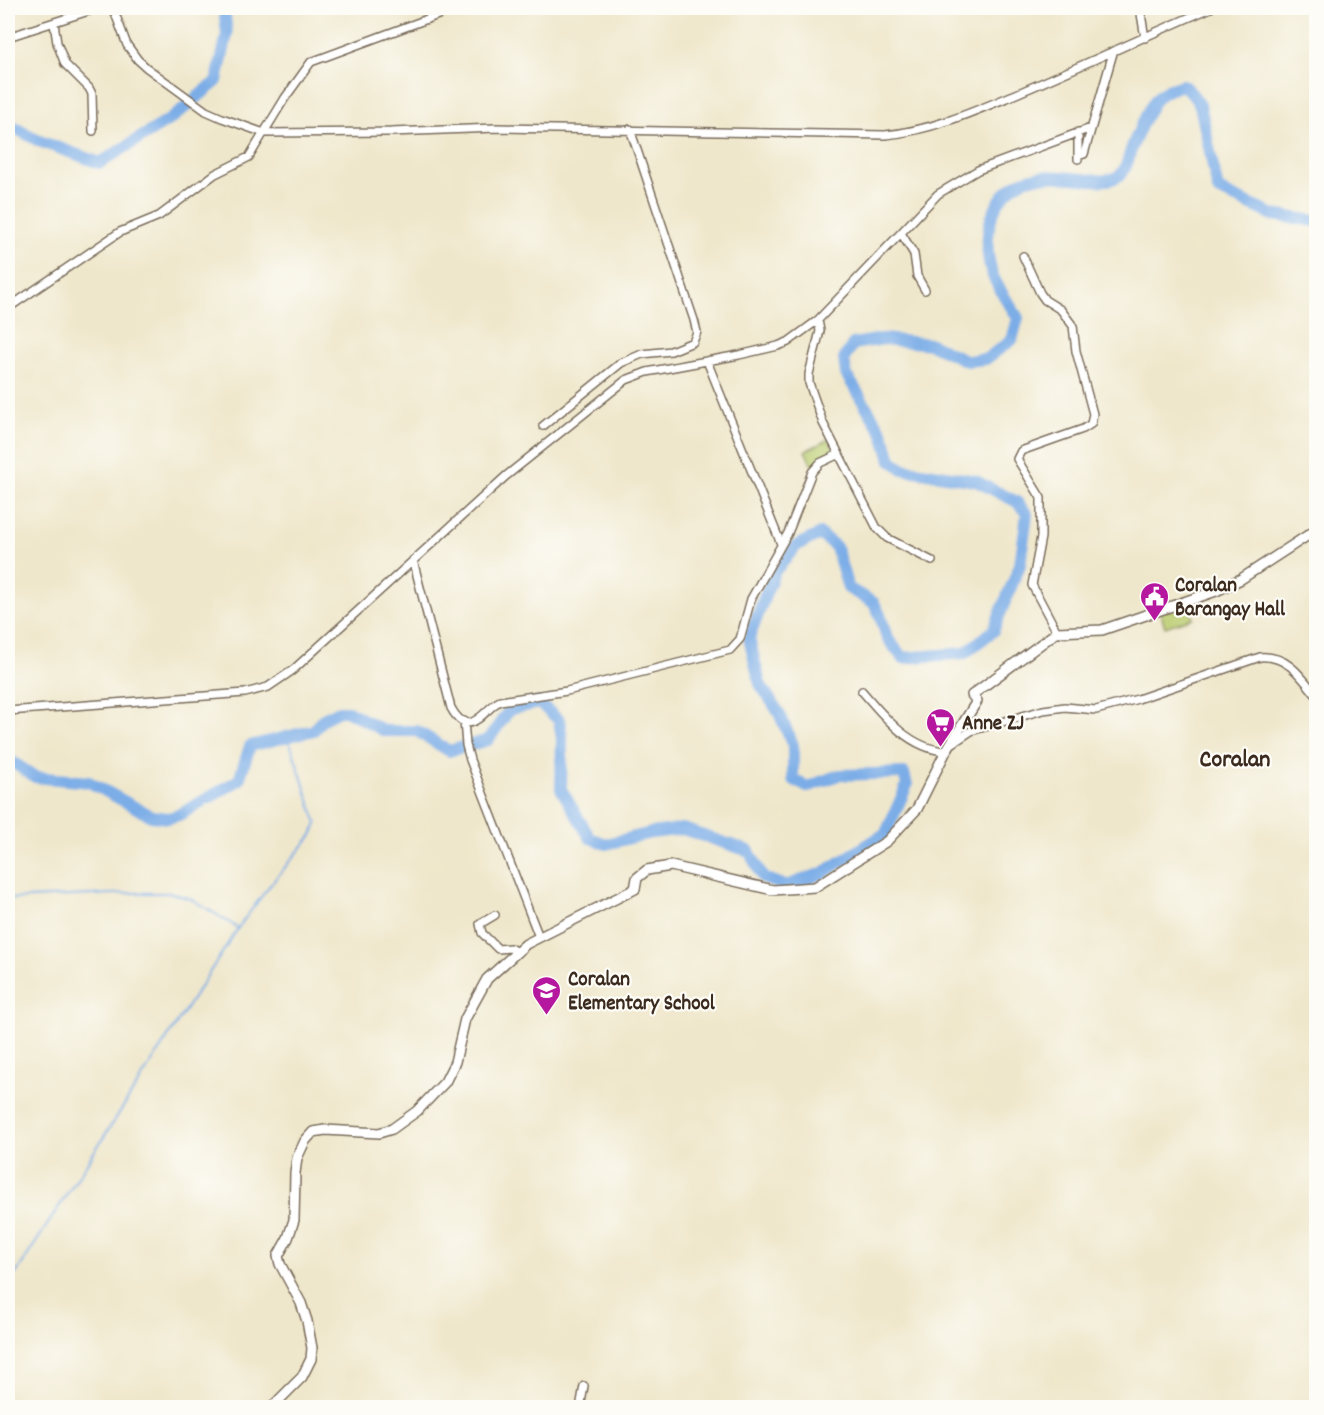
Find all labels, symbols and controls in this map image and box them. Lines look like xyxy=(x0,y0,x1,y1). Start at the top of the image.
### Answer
place label: Coralan Barangay Hall xyxy=(1175,572,1286,626)
public building icon: Coralan Barangay Hall xyxy=(1138,580,1170,622)
supermarket icon: Anne ZJ xyxy=(925,706,957,748)
place label: Anne ZJ xyxy=(962,710,1024,740)
district label: Coralan xyxy=(1200,744,1270,778)
place label: Coralan Elementary School xyxy=(568,966,716,1020)
school or university icon: Coralan Elementary School xyxy=(531,974,563,1016)

